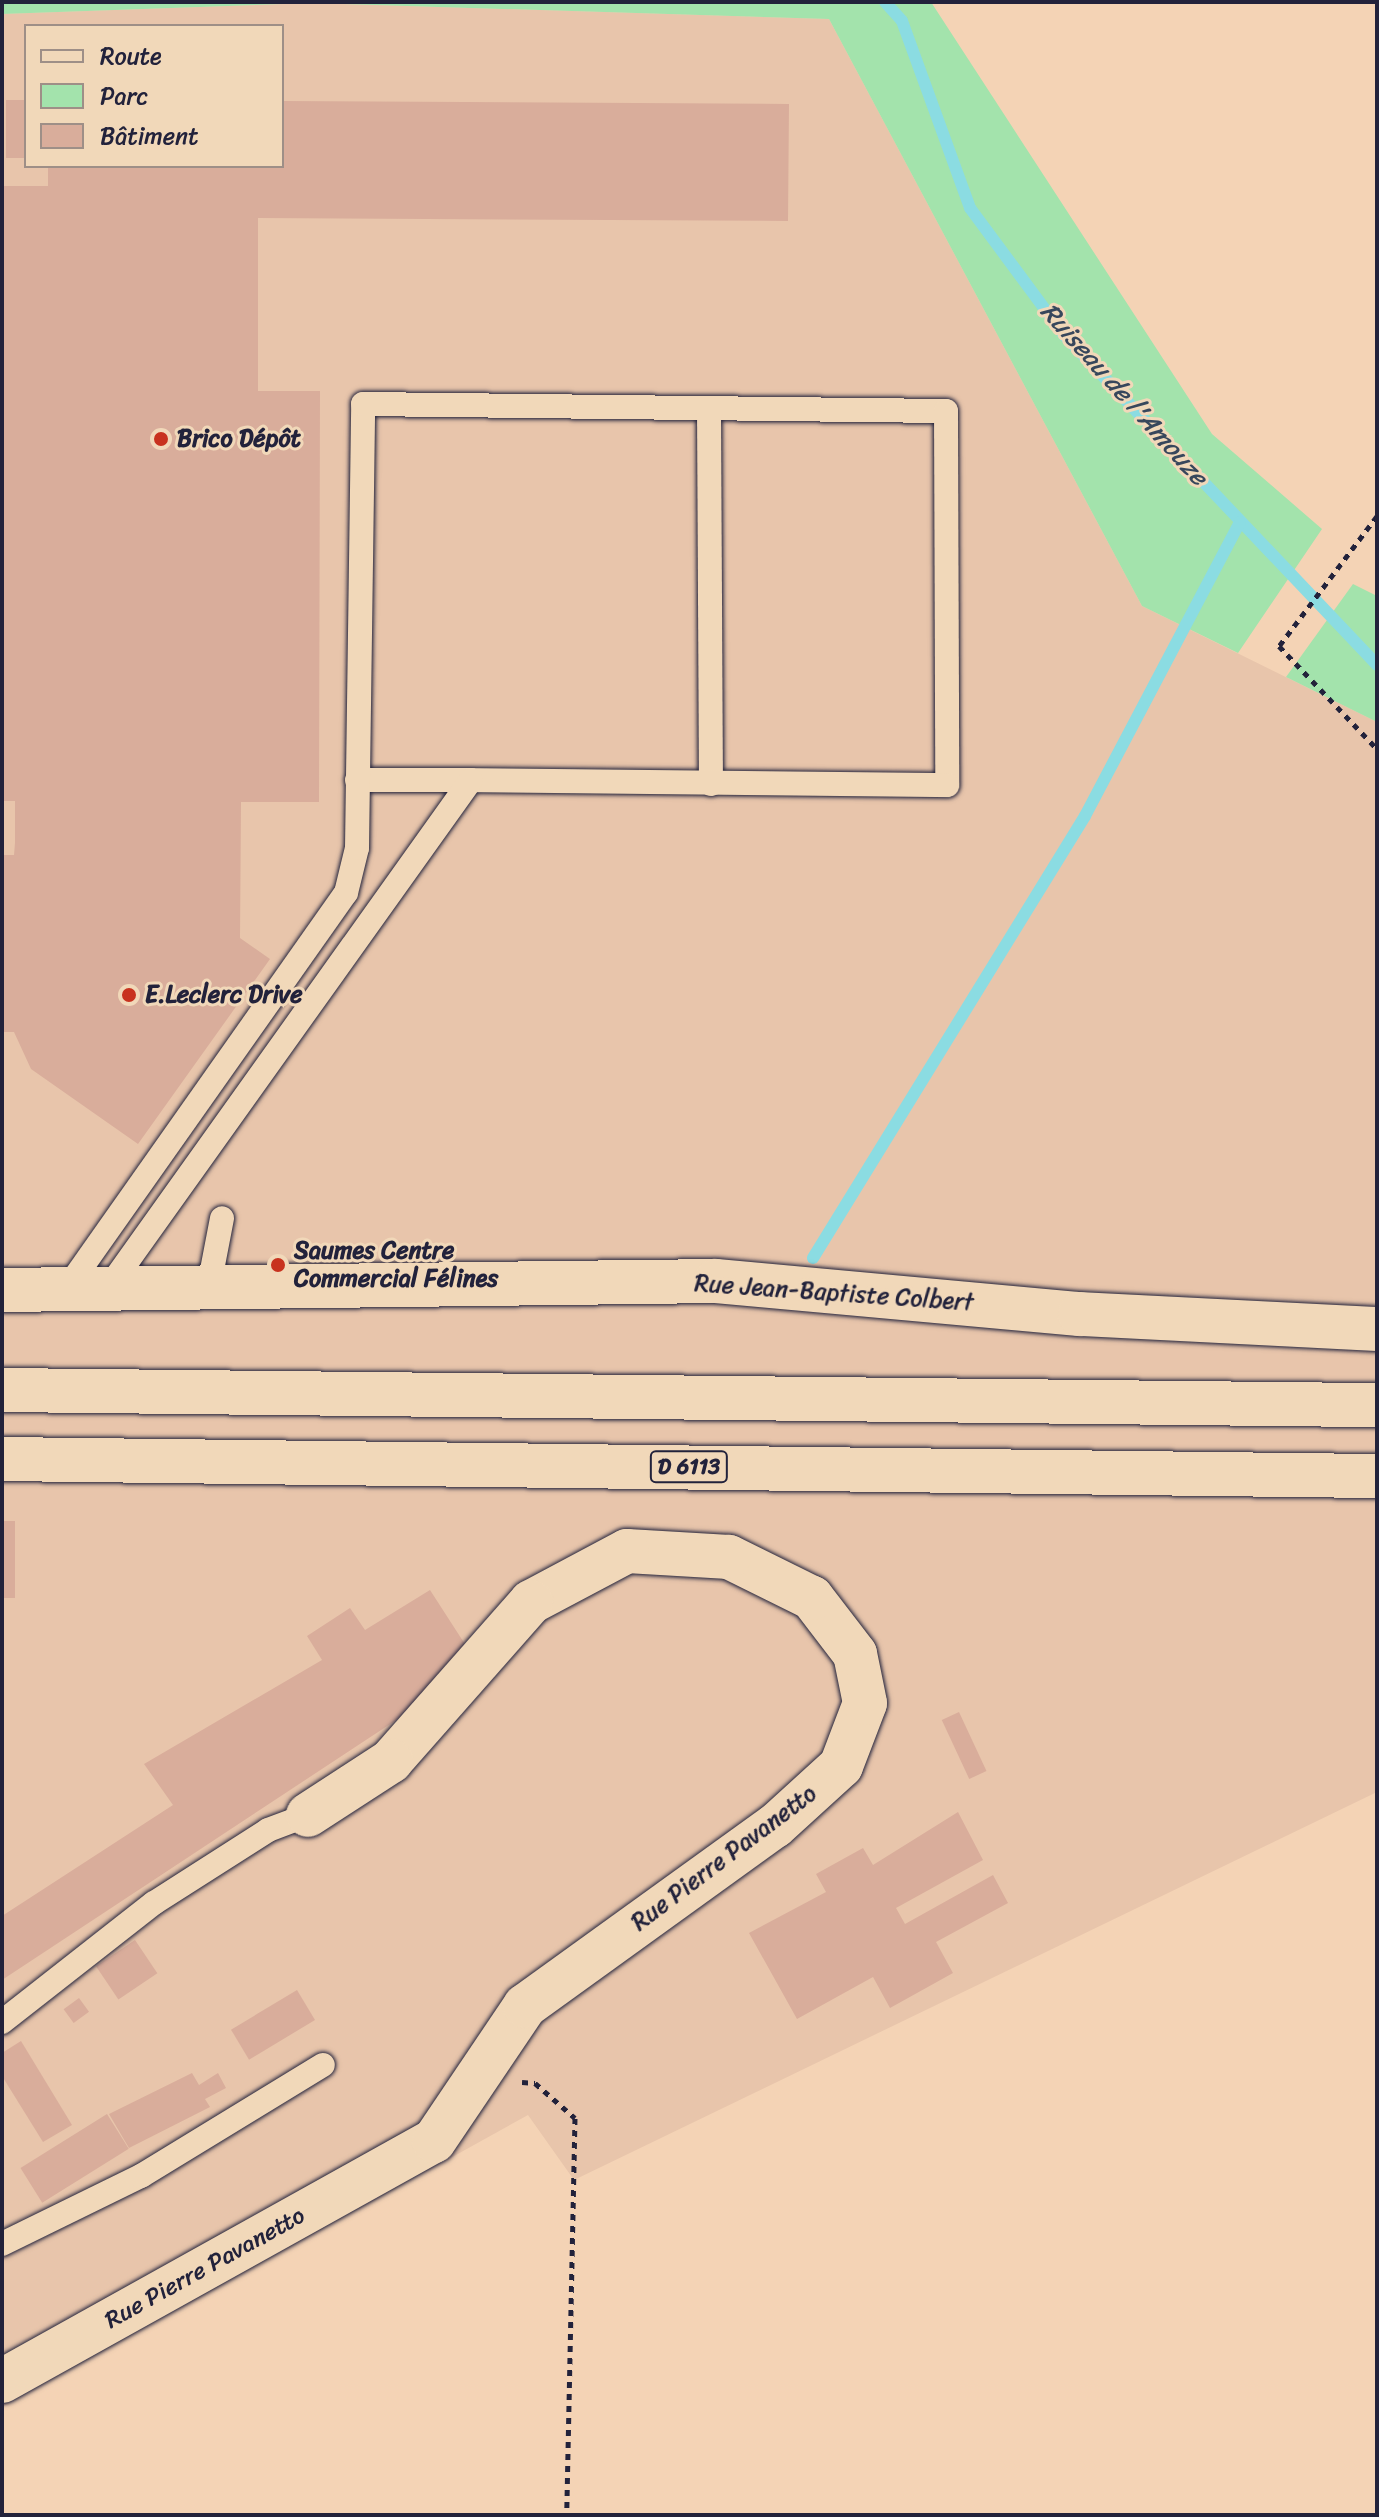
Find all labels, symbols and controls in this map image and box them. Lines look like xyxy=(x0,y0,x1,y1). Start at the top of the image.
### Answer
legend xyxy=(24,24,284,168)
text: Route xyxy=(100,35,162,77)
text: Parc xyxy=(100,75,148,117)
text: Bâtiment xyxy=(100,115,199,157)
water label: Ruiseau de l'Amouze xyxy=(1034,296,1214,492)
place label: Brico Dépôt xyxy=(177,425,301,453)
marker: Brico Dépôt xyxy=(152,430,170,448)
place label: E.Leclerc Drive xyxy=(145,981,303,1009)
marker: E.Leclerc Drive xyxy=(120,986,138,1004)
place label: Saumes Centre Commercial Félines xyxy=(294,1237,498,1293)
marker: Saumes Centre Commercial Félines xyxy=(269,1256,287,1274)
street label: Rue Jean-Baptiste Colbert xyxy=(692,1269,976,1317)
road number: D 6113 xyxy=(649,1449,729,1485)
street label: Rue Pierre Pavanetto xyxy=(626,1779,822,1937)
street label: Rue Pierre Pavanetto xyxy=(100,2201,310,2335)

